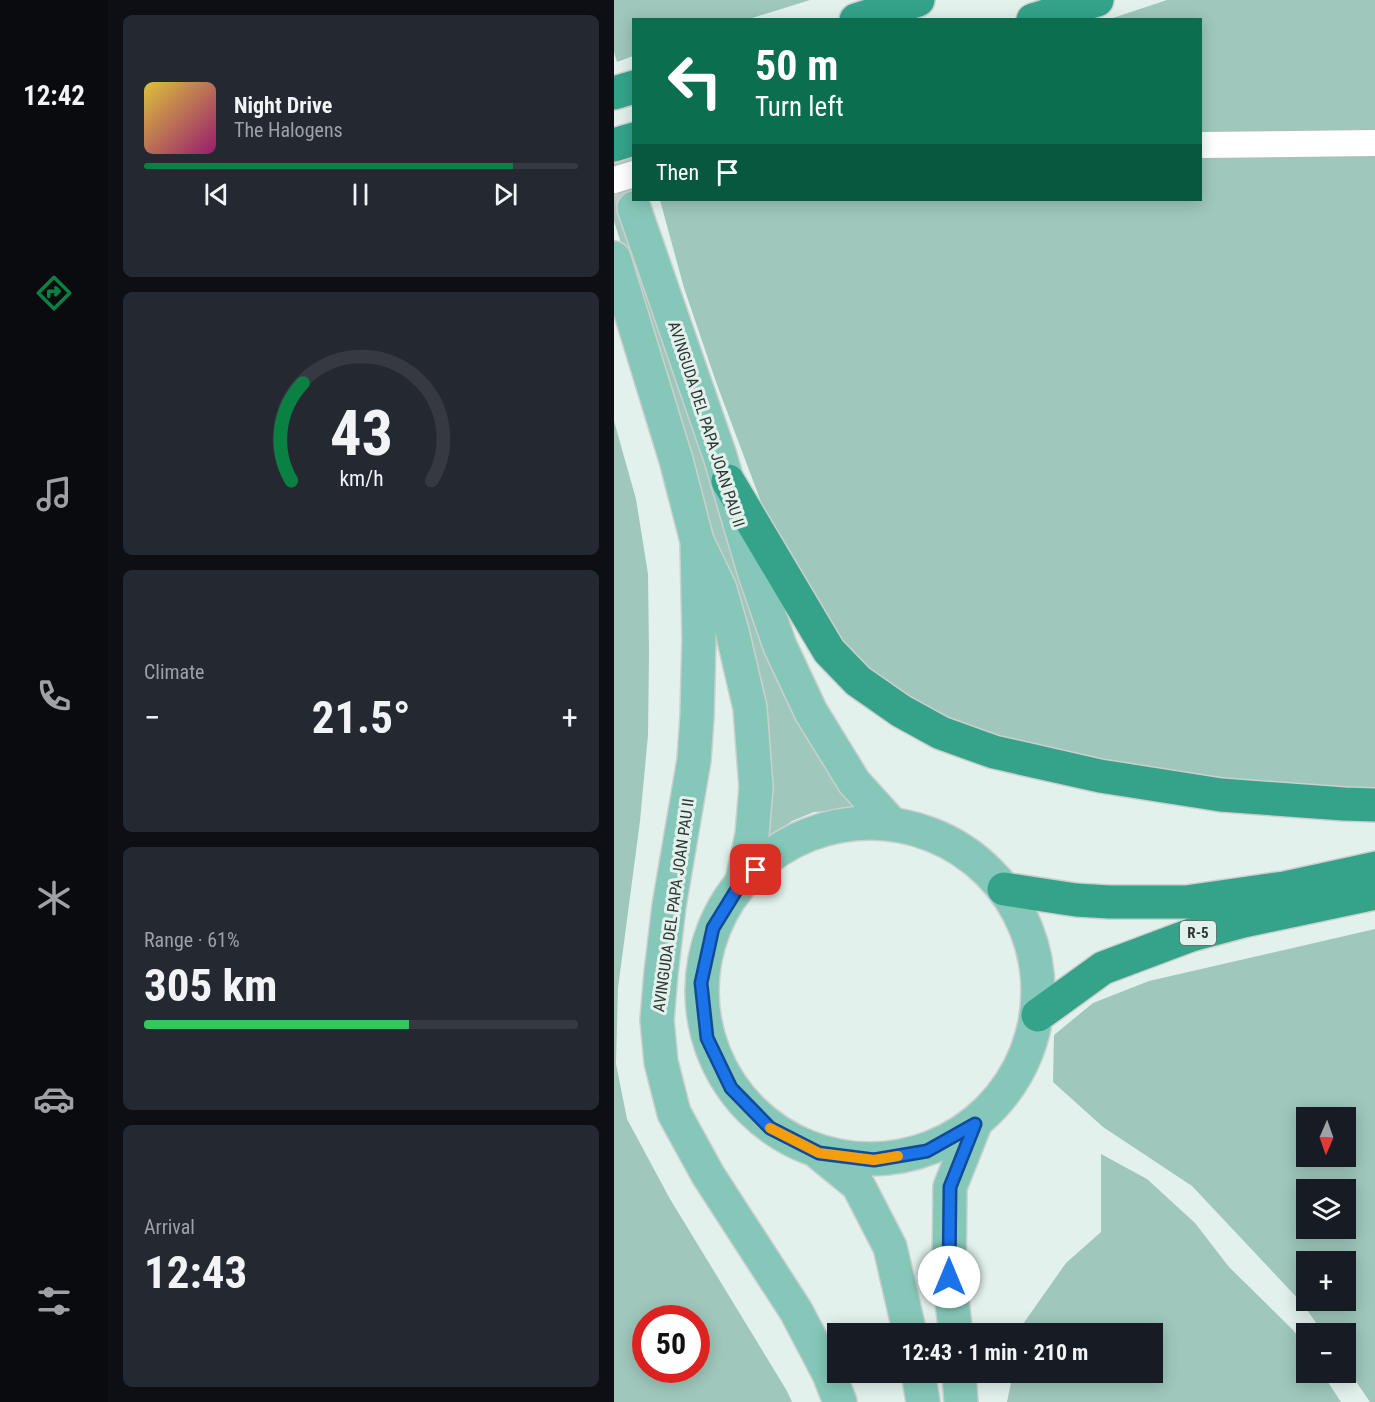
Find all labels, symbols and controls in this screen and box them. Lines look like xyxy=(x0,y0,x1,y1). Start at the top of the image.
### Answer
text: 50 m xyxy=(755,41,838,90)
icon: left xyxy=(656,42,734,120)
text: 12:42 xyxy=(23,80,85,112)
text: Turn left xyxy=(755,91,844,123)
text: Night Drive xyxy=(234,93,332,118)
text: The Halogens xyxy=(234,118,343,142)
icon: arrive xyxy=(711,156,744,189)
text: Then xyxy=(656,160,699,185)
icon: previous xyxy=(200,178,233,211)
icon: pause xyxy=(344,178,377,211)
icon: next xyxy=(489,178,522,211)
icon: directions xyxy=(33,272,75,314)
street label: AVINGUDA DEL PAPA JOAN PAU II xyxy=(664,319,749,529)
text: 43 xyxy=(329,397,393,470)
text: km/h xyxy=(339,466,383,491)
icon: music xyxy=(33,473,75,515)
text: Climate xyxy=(144,660,204,684)
icon: phone xyxy=(33,675,75,717)
text: 21.5° xyxy=(312,691,410,744)
text: − xyxy=(144,698,161,737)
text: + xyxy=(562,698,578,737)
street label: AVINGUDA DEL PAPA JOAN PAU II xyxy=(649,797,698,1013)
pin xyxy=(730,844,781,895)
icon: arrive xyxy=(739,853,772,886)
icon: climate xyxy=(33,877,75,919)
road number: R-5 xyxy=(1180,921,1216,945)
text: Range · 61% xyxy=(144,928,240,952)
text: 305 km xyxy=(144,959,277,1012)
icon: car xyxy=(33,1078,75,1120)
north arrow xyxy=(1296,1107,1356,1167)
map controls xyxy=(1296,1107,1356,1383)
button: layers xyxy=(1296,1179,1356,1239)
text: Arrival xyxy=(144,1215,195,1239)
position arrow xyxy=(917,1245,981,1309)
text: 12:43 xyxy=(144,1246,247,1299)
button: + xyxy=(1296,1251,1356,1311)
icon: filters xyxy=(33,1280,75,1322)
speed limit sign: 50 xyxy=(632,1305,710,1383)
button: − xyxy=(1296,1323,1356,1383)
text: 12:43 · 1 min · 210 m xyxy=(902,1340,1088,1365)

